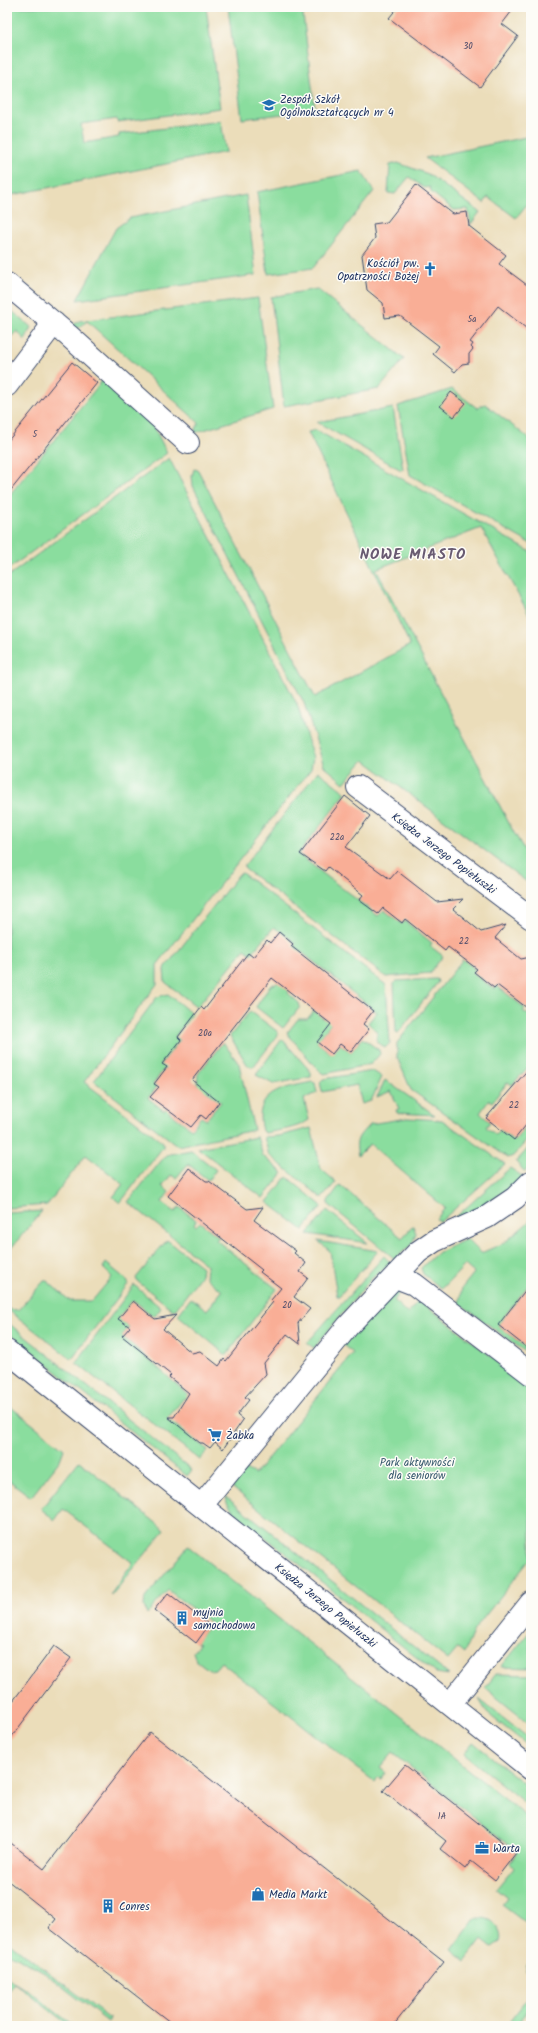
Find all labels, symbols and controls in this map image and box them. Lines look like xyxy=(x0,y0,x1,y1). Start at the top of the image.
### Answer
house number: 30 xyxy=(463,39,473,54)
place label: Zespół Szkół Ogólnokształcących nr 4 xyxy=(280,91,394,122)
school or university icon: Zespół Szkół Ogólnokształcących nr 4 xyxy=(261,97,277,113)
place label: Kościół pw. Opatrzności Bożej xyxy=(337,255,420,286)
church icon: Kościół pw. Opatrzności Bożej xyxy=(422,261,438,277)
house number: 5a xyxy=(467,312,477,327)
house number: 5 xyxy=(33,427,39,442)
district label: NOWE MIASTO xyxy=(360,543,466,567)
street label: Księdza Jerzego Popiełuszki xyxy=(387,808,500,899)
house number: 22a xyxy=(330,830,344,845)
house number: 22 xyxy=(459,934,469,949)
house number: 20a xyxy=(198,1026,212,1041)
house number: 22 xyxy=(509,1098,519,1113)
house number: 20 xyxy=(282,1298,292,1313)
supermarket icon: Żabka xyxy=(207,1427,223,1443)
place label: Żabka xyxy=(226,1427,254,1445)
park label: Park aktywności dla seniorów xyxy=(380,1454,455,1485)
street label: Księdza Jerzego Popiełuszki xyxy=(270,1559,381,1653)
place label: myjnia samochodowa xyxy=(193,1604,255,1635)
building icon: myjnia samochodowa xyxy=(174,1610,190,1626)
house number: 1A xyxy=(438,1809,447,1824)
office icon: Warta xyxy=(474,1840,490,1856)
place label: Warta xyxy=(493,1840,520,1858)
shop icon: Media Markt xyxy=(250,1886,266,1902)
place label: Media Markt xyxy=(269,1886,328,1904)
building icon: Conres xyxy=(100,1898,116,1914)
place label: Conres xyxy=(119,1898,150,1916)

